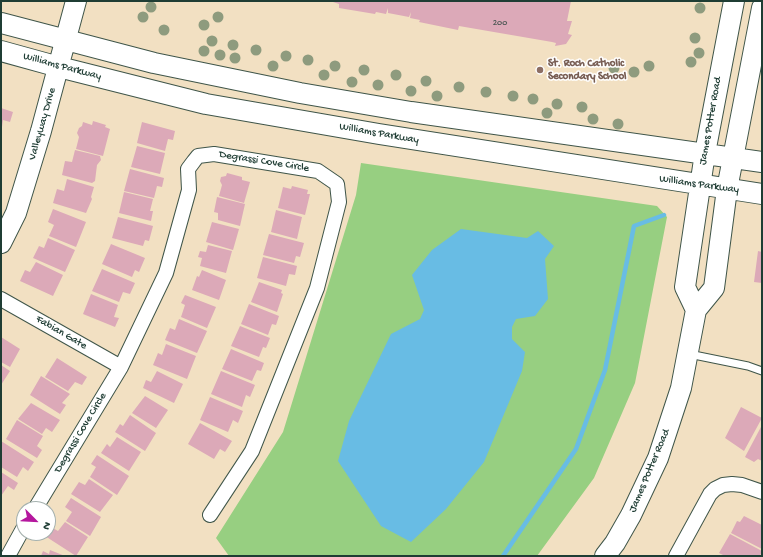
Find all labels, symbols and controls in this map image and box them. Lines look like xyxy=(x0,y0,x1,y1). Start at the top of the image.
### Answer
house number: 200 xyxy=(493,19,507,29)
street label: Williams Parkway xyxy=(21,50,103,84)
place label: St. Roch Catholic Secondary School xyxy=(548,57,627,83)
marker: St. Roch Catholic Secondary School xyxy=(535,65,545,75)
street label: James Potter Road xyxy=(697,76,725,166)
street label: Valleyway Drive xyxy=(26,86,60,162)
street label: Williams Parkway xyxy=(338,121,420,147)
street label: Degrassi Cove Circle xyxy=(218,148,310,176)
street label: Williams Parkway xyxy=(658,173,740,197)
street label: Fabian Gate xyxy=(33,313,89,353)
street label: Degrassi Cove Circle xyxy=(52,391,110,475)
street label: James Potter Road xyxy=(627,427,673,515)
north arrow xyxy=(16,501,56,541)
text: N xyxy=(39,520,53,531)

